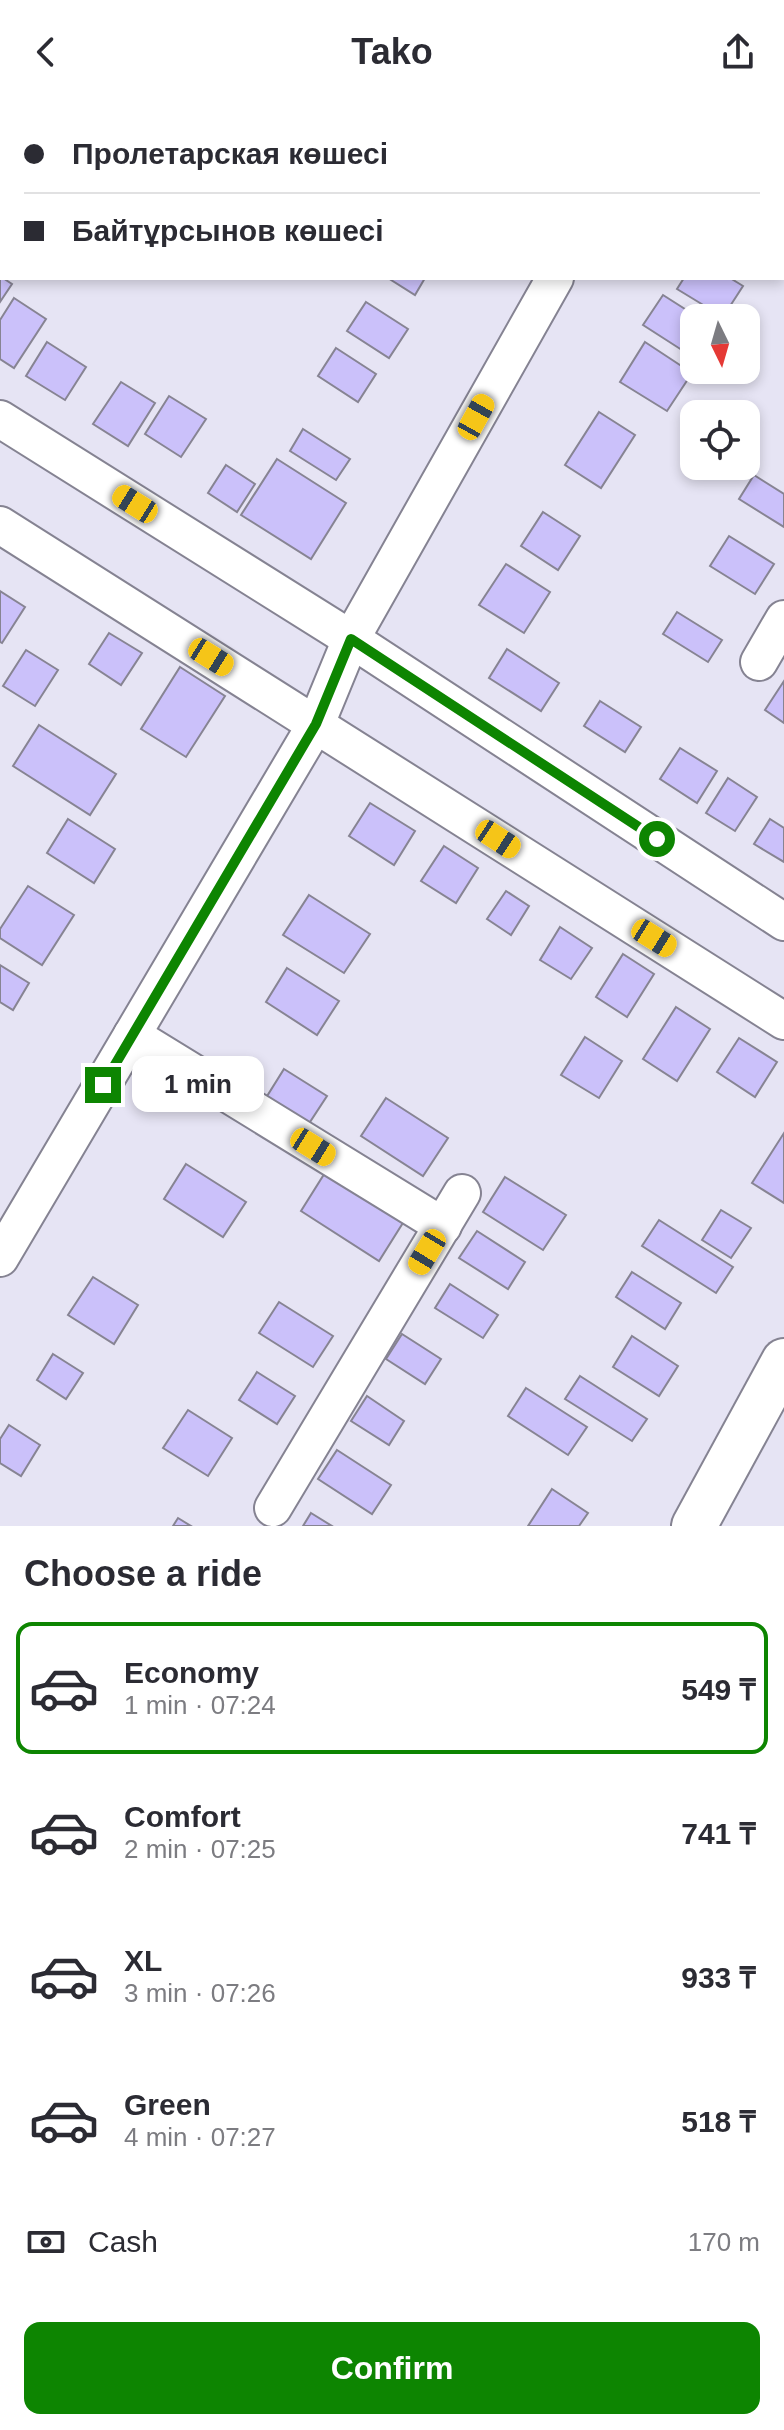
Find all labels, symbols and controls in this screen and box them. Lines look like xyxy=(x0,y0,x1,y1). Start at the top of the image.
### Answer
icon: back xyxy=(24,30,68,74)
icon: share xyxy=(716,30,760,74)
text: Tako xyxy=(351,31,433,72)
text: Пролетарская көшесі xyxy=(72,137,388,170)
text: Байтұрсынов көшесі xyxy=(72,214,384,247)
north arrow xyxy=(680,304,760,384)
map controls xyxy=(680,304,760,480)
car xyxy=(454,390,498,444)
button: locate xyxy=(680,400,760,480)
car xyxy=(108,481,162,527)
car xyxy=(184,634,238,680)
car xyxy=(471,816,525,862)
route start xyxy=(639,821,675,857)
car xyxy=(627,915,681,961)
callout: 1 min xyxy=(131,1057,263,1113)
route end xyxy=(85,1067,121,1103)
text: 1 min xyxy=(164,1069,232,1099)
car xyxy=(286,1124,340,1170)
car xyxy=(404,1225,450,1279)
text: Choose a ride xyxy=(24,1553,262,1594)
icon: car xyxy=(28,1652,100,1724)
text: Economy xyxy=(124,1656,259,1689)
text: 549 ₸ xyxy=(681,1673,756,1706)
text: 1 min · 07:24 xyxy=(124,1690,276,1720)
icon: car xyxy=(28,1796,100,1868)
text: Comfort xyxy=(124,1800,241,1833)
text: 741 ₸ xyxy=(681,1817,756,1850)
text: 2 min · 07:25 xyxy=(124,1834,276,1864)
icon: car xyxy=(28,1940,100,2012)
text: XL xyxy=(124,1944,162,1977)
text: 933 ₸ xyxy=(681,1961,756,1994)
text: 3 min · 07:26 xyxy=(124,1978,276,2008)
icon: car xyxy=(28,2084,100,2156)
text: Green xyxy=(124,2088,211,2121)
text: 518 ₸ xyxy=(681,2105,756,2138)
text: 4 min · 07:27 xyxy=(124,2122,276,2152)
icon: cash xyxy=(24,2220,68,2264)
text: Cash xyxy=(88,2225,158,2258)
text: 170 m xyxy=(688,2227,760,2257)
button: Confirm xyxy=(24,2322,760,2414)

